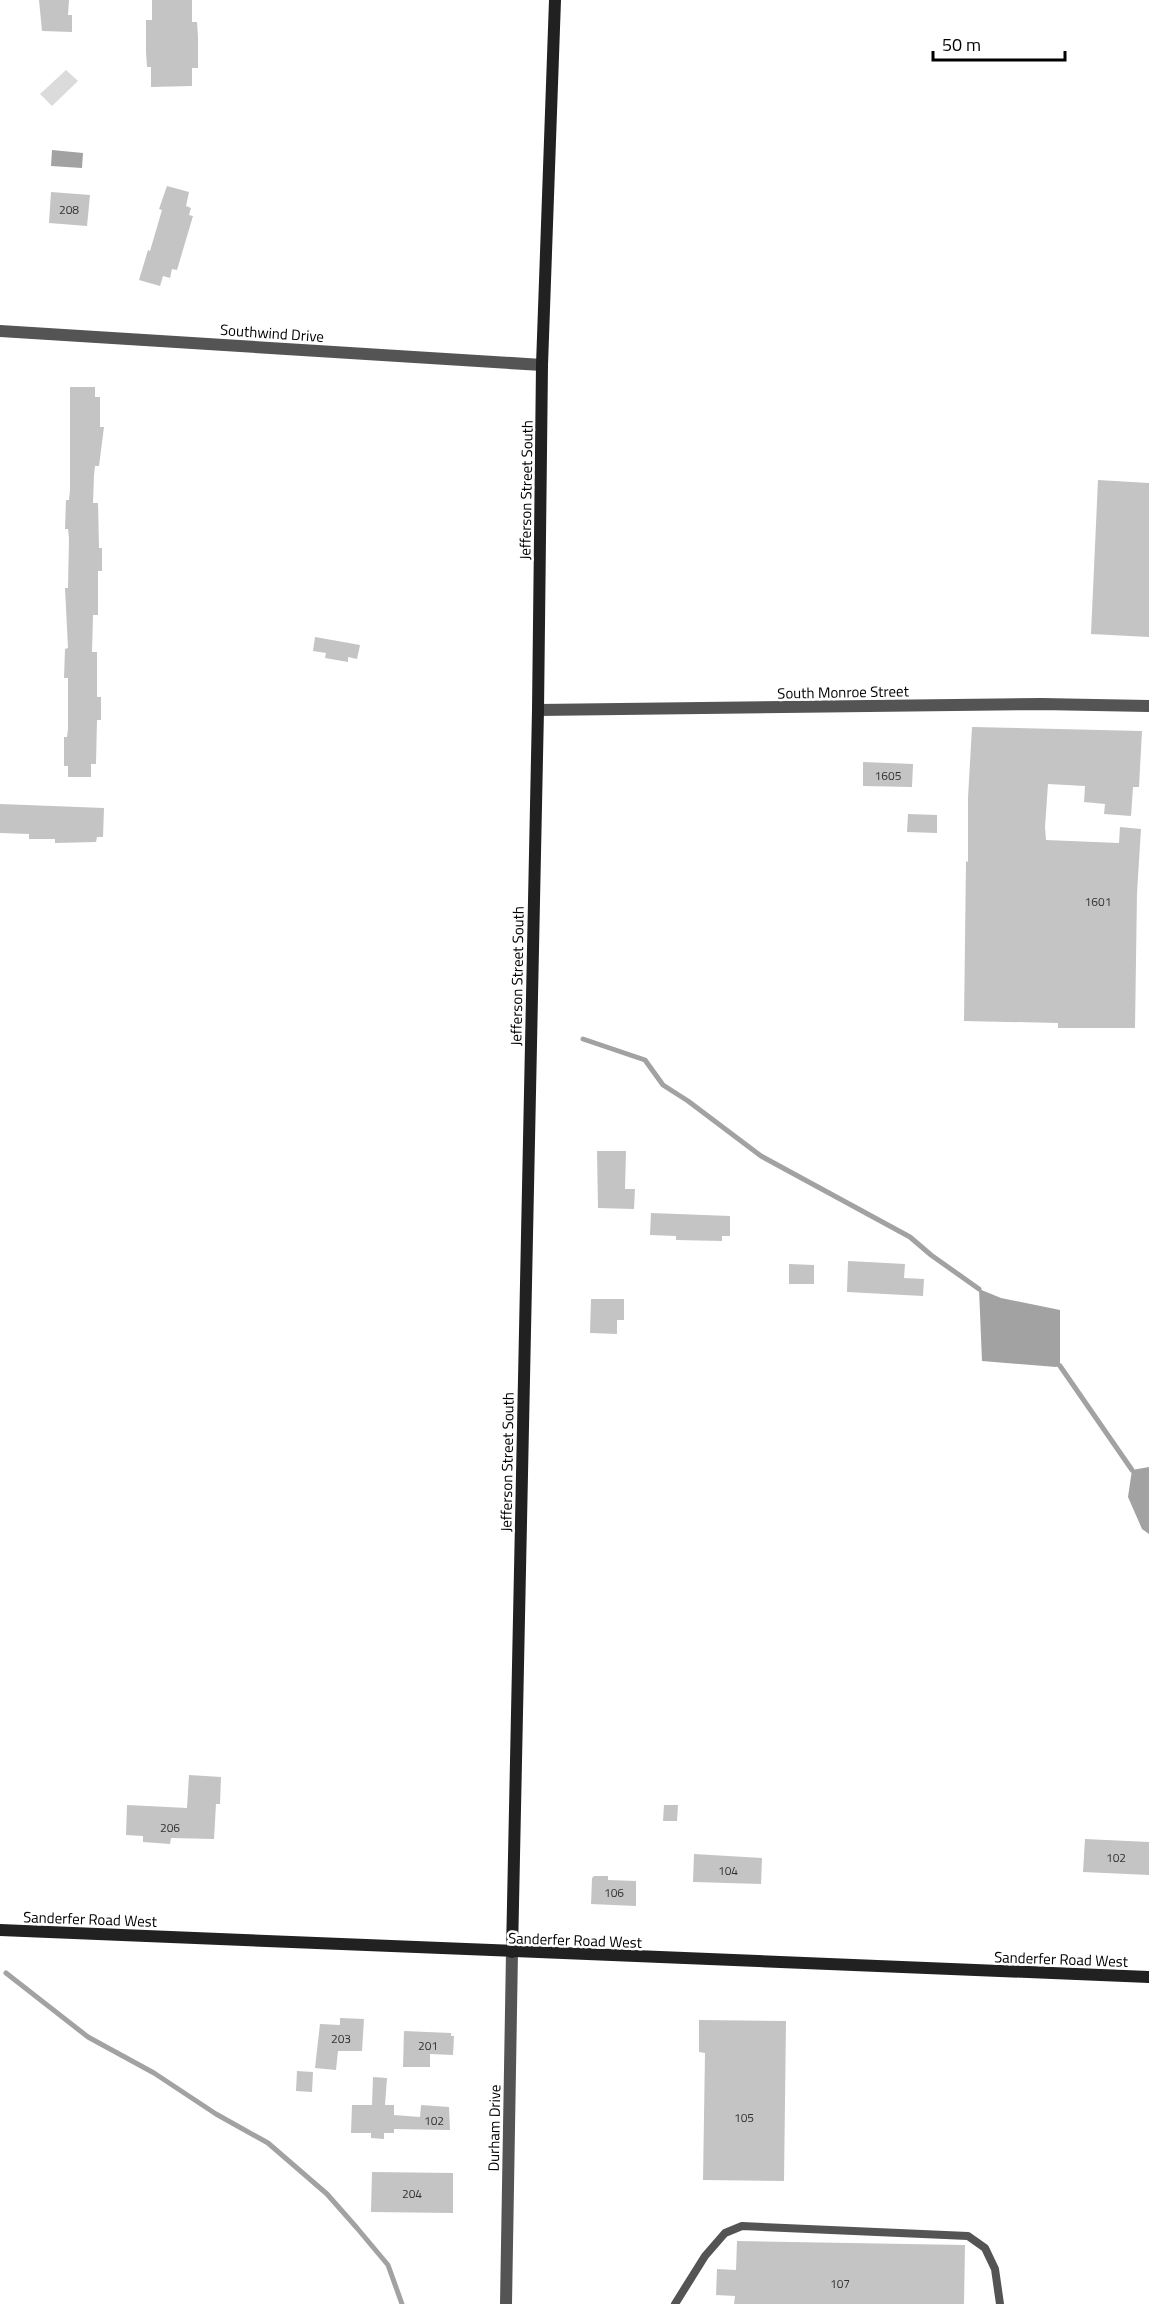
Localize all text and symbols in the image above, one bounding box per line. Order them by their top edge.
scale bar [933,24,1065,62]
text: 50 m [942,31,981,58]
house number: 208 [59,200,79,219]
street label: Southwind Drive [219,318,325,348]
street label: Jefferson Street South [513,420,539,560]
street label: South Monroe Street [777,679,910,705]
house number: 1605 [875,766,902,785]
house number: 1601 [1085,892,1111,911]
street label: Jefferson Street South [504,906,530,1046]
street label: Jefferson Street South [494,1392,520,1532]
house number: 206 [160,1818,180,1837]
house number: 102 [1106,1848,1126,1867]
house number: 104 [718,1861,738,1880]
house number: 106 [604,1883,624,1902]
street label: Sanderfer Road West [23,1905,158,1933]
street label: Sanderfer Road West [508,1926,643,1954]
street label: Sanderfer Road West [994,1945,1129,1973]
house number: 203 [331,2029,351,2048]
house number: 201 [418,2036,438,2055]
street label: Durham Drive [482,2084,506,2172]
house number: 105 [734,2108,754,2127]
house number: 102 [424,2111,444,2130]
house number: 204 [402,2184,422,2203]
house number: 107 [830,2274,850,2293]

